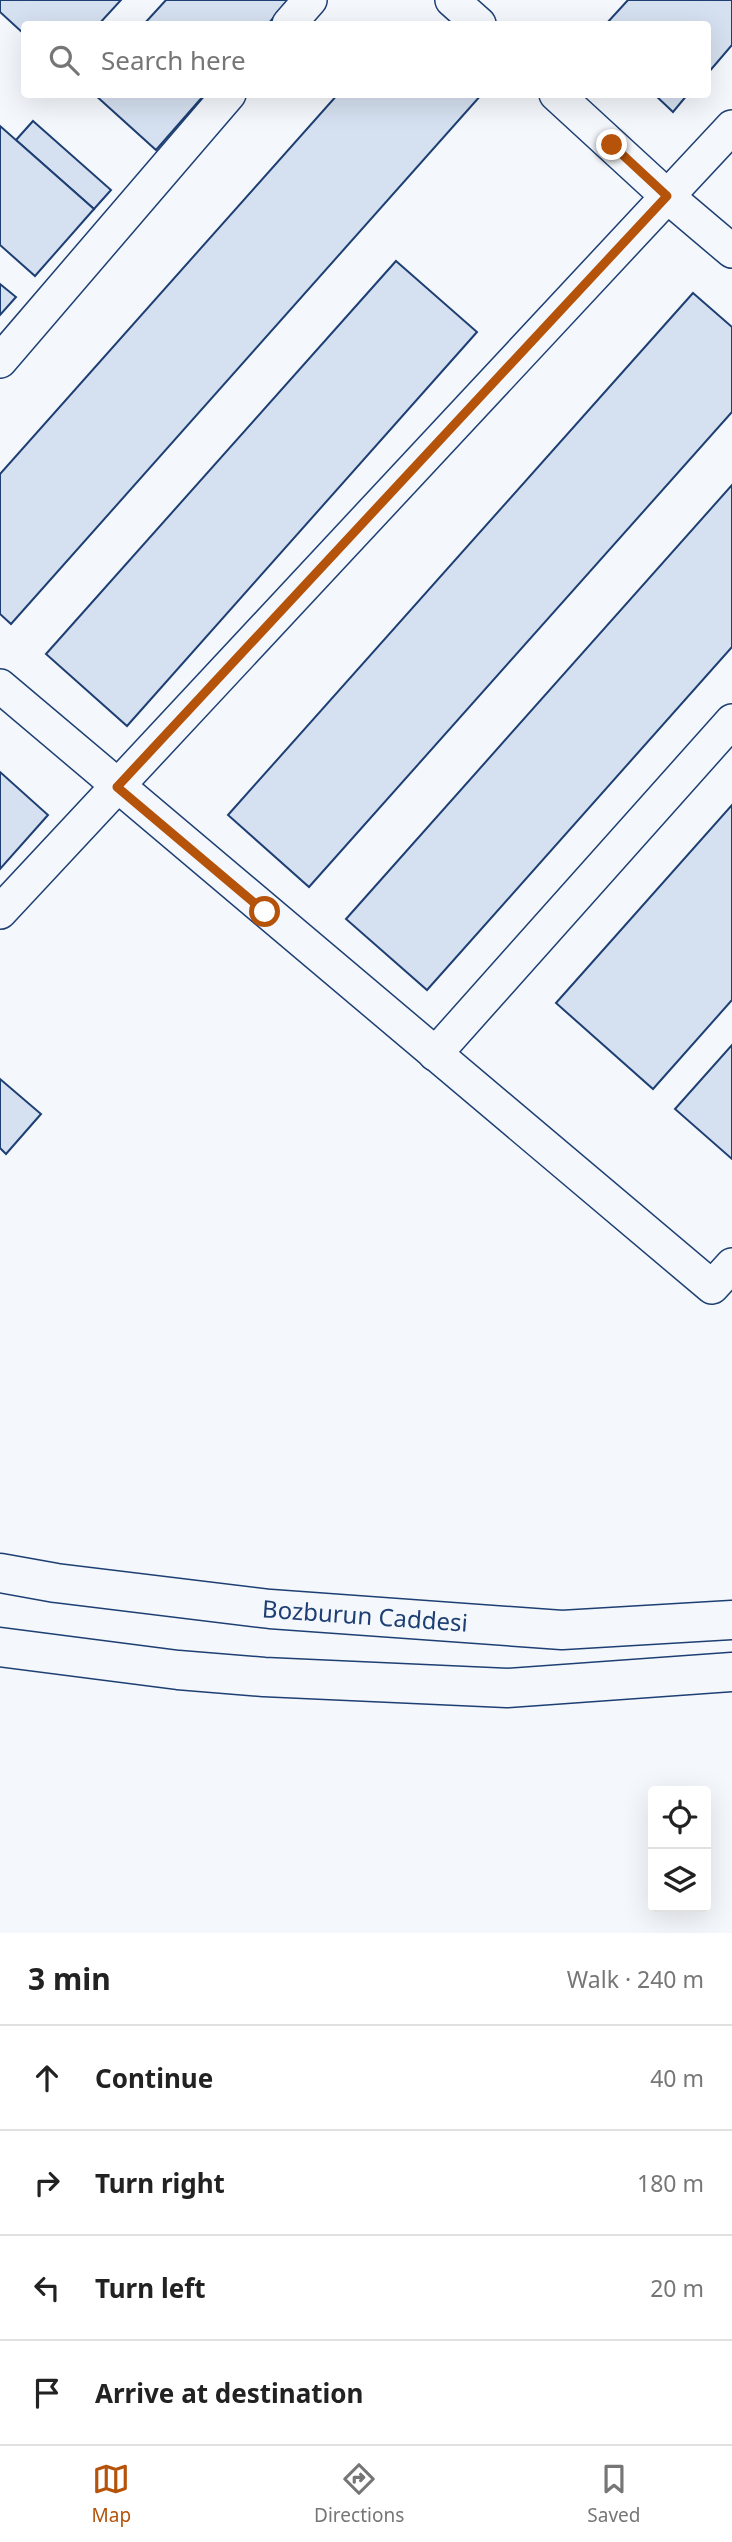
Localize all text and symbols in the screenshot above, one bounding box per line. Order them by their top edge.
search box [21,21,711,98]
icon: search [45,41,83,79]
text: Search here [101,42,246,78]
route end [596,129,627,160]
route start [249,896,280,927]
street label: Bozburun Caddesi [261,1591,469,1639]
map controls [648,1786,711,1912]
button: locate [648,1786,711,1849]
button: layers [648,1849,711,1912]
text: 3 min [28,1958,111,1999]
text: Walk · 240 m [567,1963,704,1995]
icon: ahead [28,2059,66,2097]
text: Continue [95,2060,213,2096]
text: 40 m [650,2062,704,2094]
icon: right [28,2164,66,2202]
text: Turn right [95,2165,225,2201]
text: 180 m [637,2167,704,2199]
icon: left [28,2269,66,2307]
text: Turn left [95,2270,206,2306]
text: 20 m [650,2272,704,2304]
icon: arrive [28,2374,66,2412]
text: Arrive at destination [95,2375,364,2411]
tab: Map [92,2460,131,2528]
tab: Directions [314,2460,404,2528]
tab: Saved [587,2460,640,2528]

